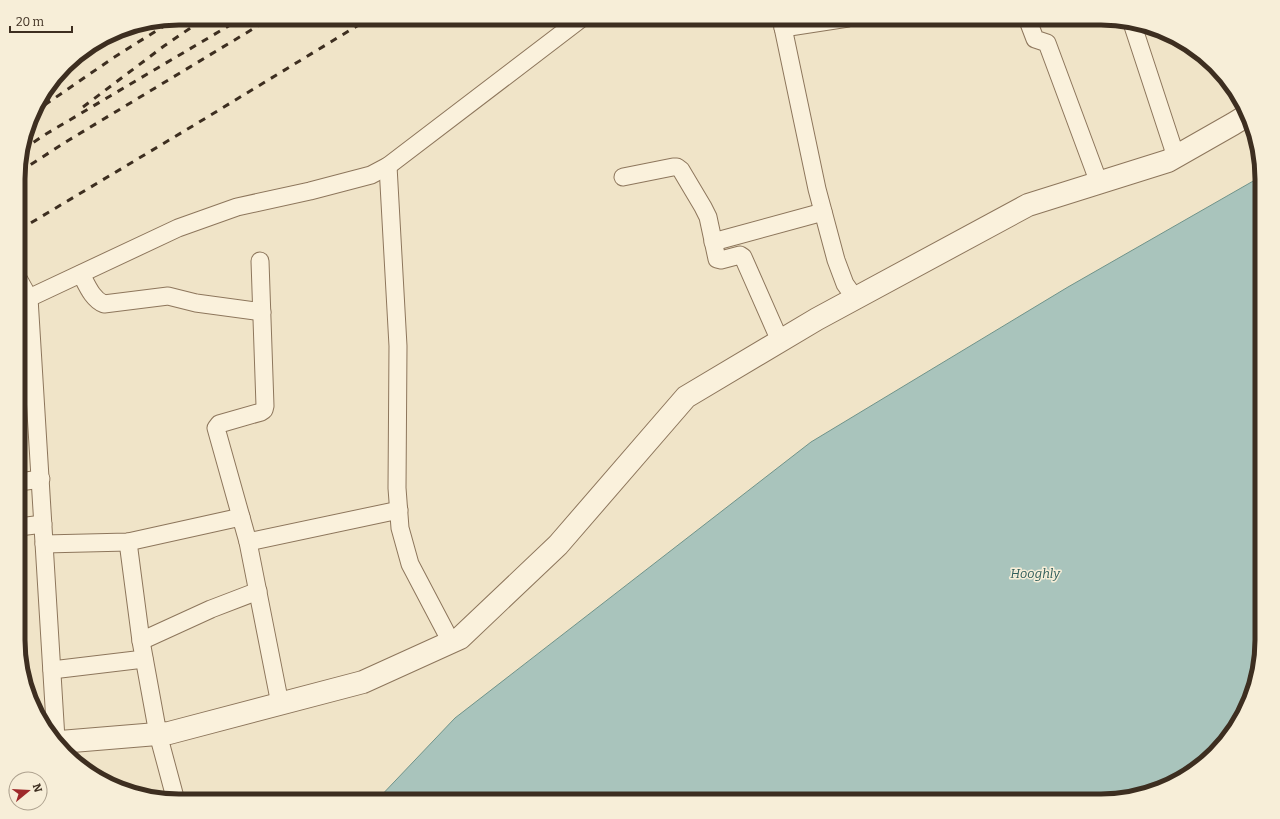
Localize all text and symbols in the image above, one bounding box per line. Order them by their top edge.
scale bar [10,8,72,34]
text: 20 m [16,15,45,29]
water label: Hooghly [1010,566,1061,581]
north arrow [8,771,48,811]
text: N [30,782,45,795]

